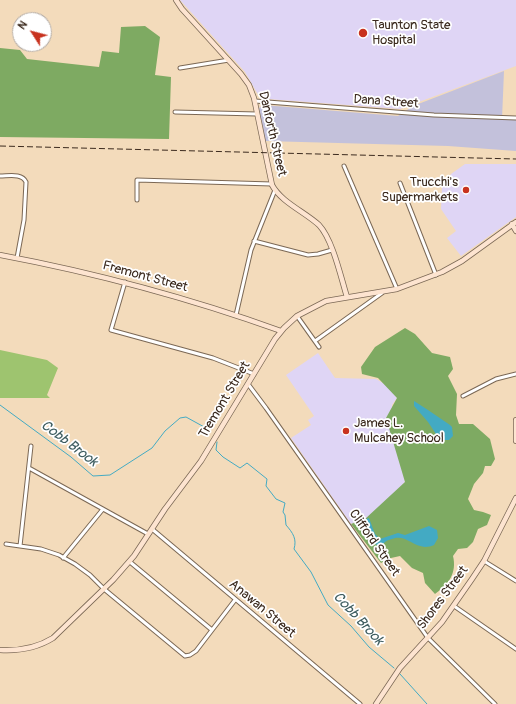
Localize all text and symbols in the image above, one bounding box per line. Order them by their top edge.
north arrow [12,12,52,52]
text: N [15,18,30,32]
place label: Taunton State Hospital [372,18,450,49]
marker: Taunton State Hospital [357,27,369,39]
street label: Danforth Street [255,90,289,178]
street label: Dana Street [353,92,419,112]
place label: Trucchi's Supermarkets [382,175,458,206]
marker: Trucchi's Supermarkets [461,185,471,195]
street label: Fremont Street [101,258,189,296]
street label: Tremont Street [196,359,254,441]
place label: James L. Mulcahey School [354,416,444,447]
water label: Cobb Brook [37,417,101,471]
marker: James L. Mulcahey School [341,426,351,436]
street label: Clifford Street [345,507,403,579]
street label: Shores Street [414,563,472,633]
street label: Anawan Street [226,577,298,641]
water label: Cobb Brook [329,589,387,649]

